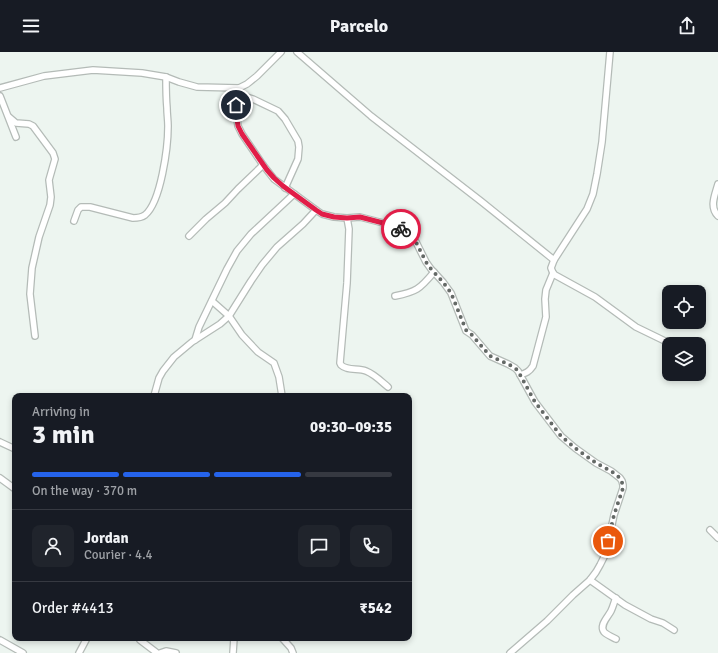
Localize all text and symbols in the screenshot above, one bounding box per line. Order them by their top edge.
icon: menu [20,15,42,37]
text: Parcelo [330,15,388,37]
icon: share [676,15,698,37]
pin [219,88,253,122]
icon: home [225,94,247,116]
courier [381,209,421,249]
icon: bike [390,218,412,240]
map controls [662,285,706,381]
button: locate [662,285,706,329]
button: layers [662,337,706,381]
text: Arriving in [32,404,90,420]
text: 09:30–09:35 [310,418,392,436]
text: 3 min [32,419,95,451]
text: On the way · 370 m [32,483,137,499]
pin [591,524,625,558]
button: person [32,525,74,567]
button: chat [298,525,340,567]
button: phone [350,525,392,567]
text: Jordan [84,529,129,547]
icon: bag [597,530,619,552]
text: Courier · 4.4 [84,547,153,563]
text: Order #4413 [32,599,114,617]
text: ₹542 [360,599,392,617]

